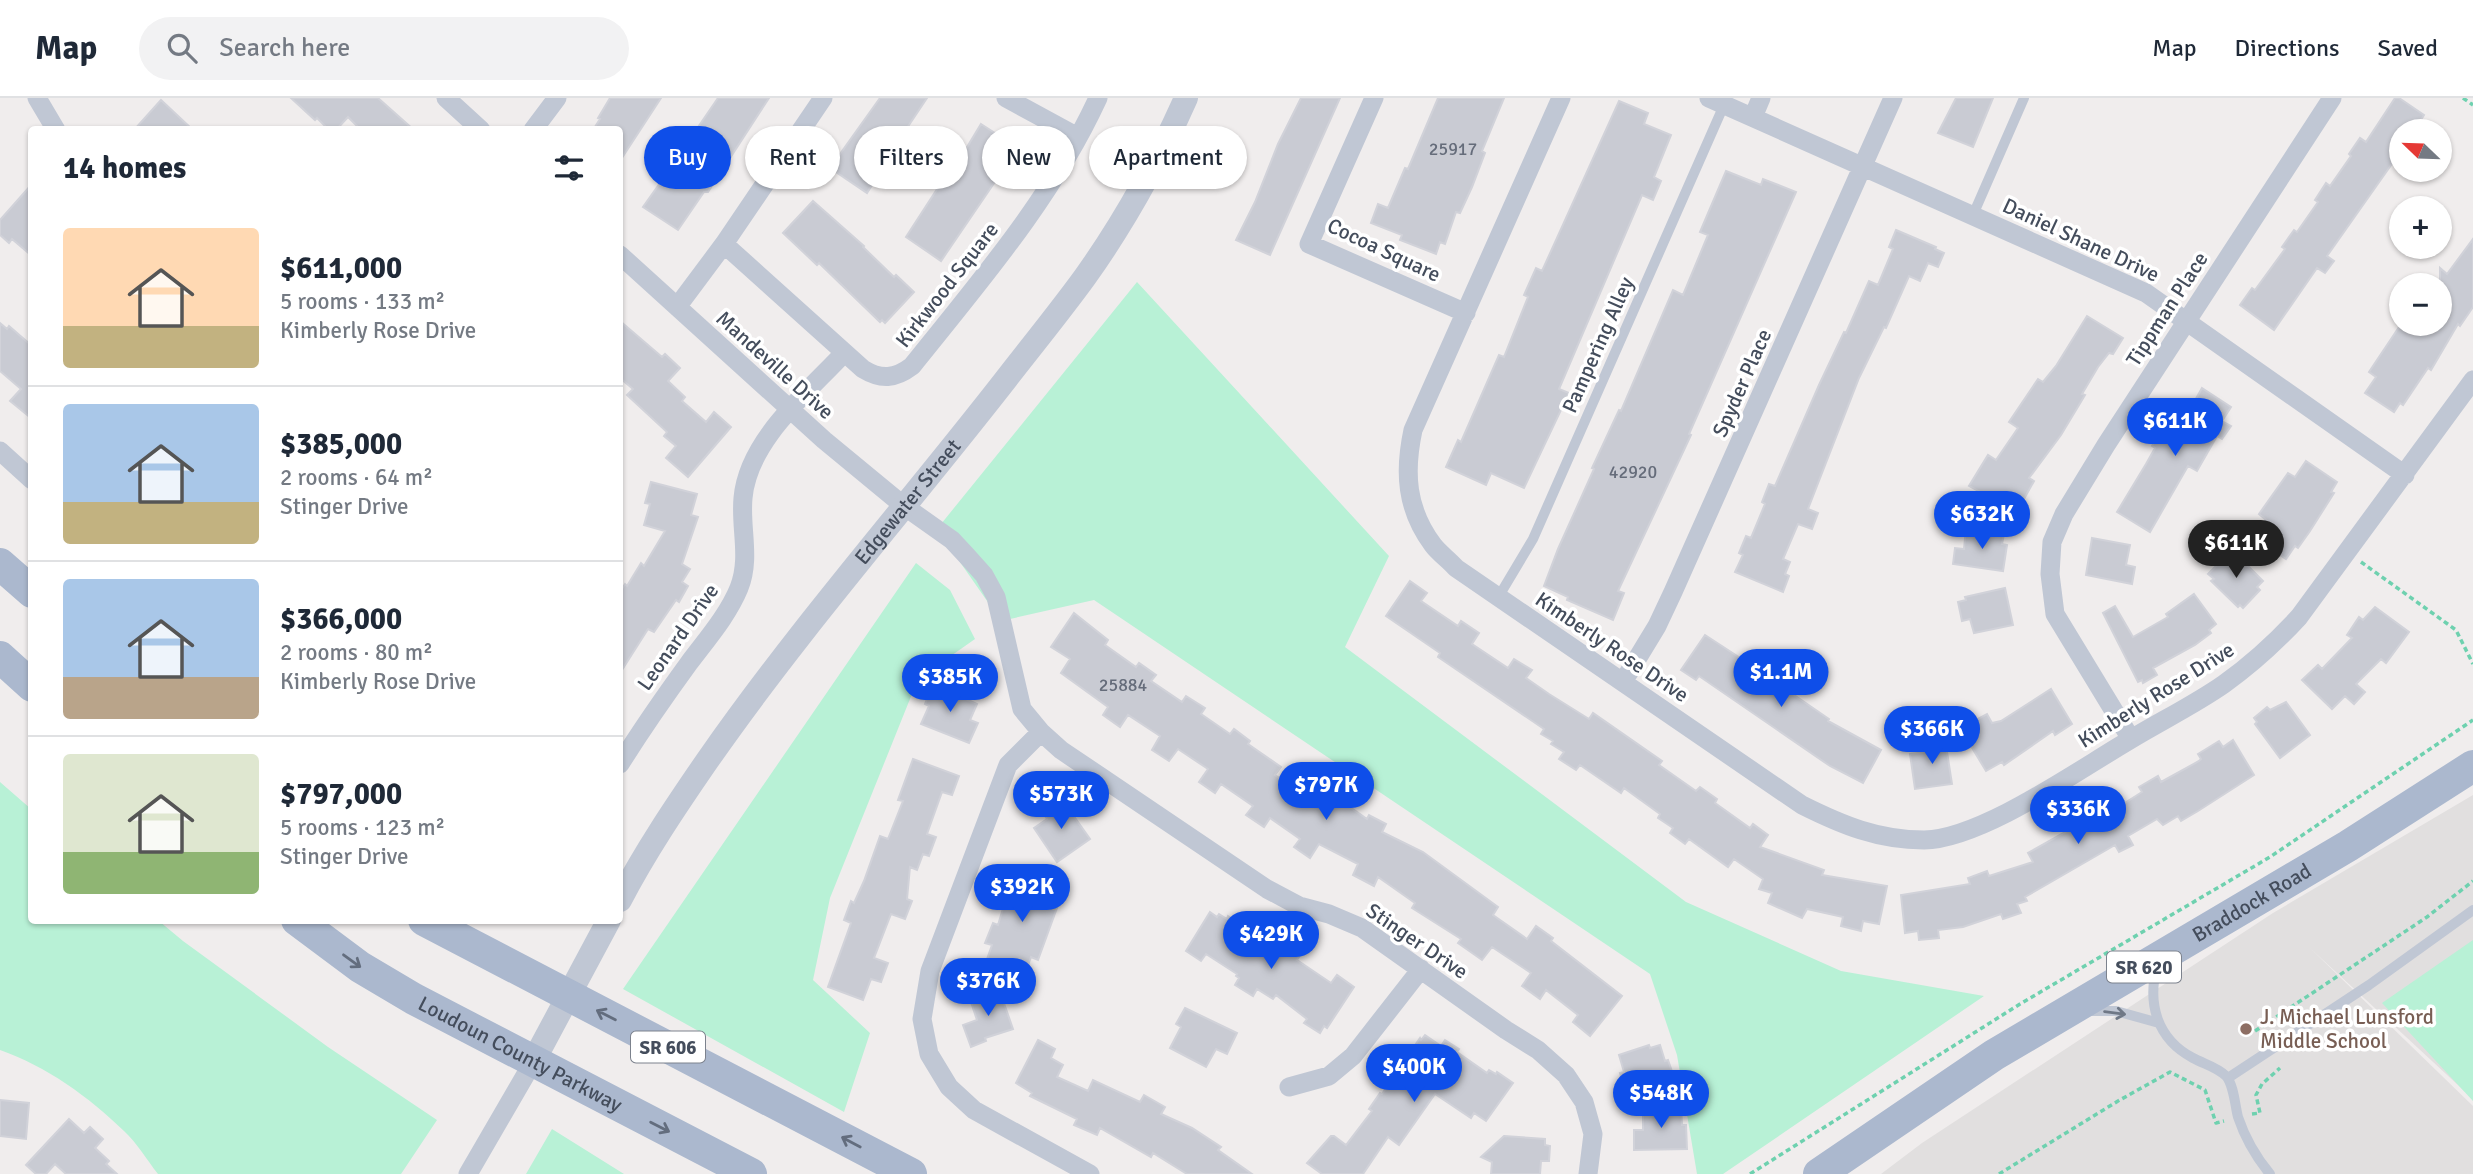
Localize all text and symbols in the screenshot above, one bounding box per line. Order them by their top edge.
search box [139,17,629,80]
text: Map [35,28,97,69]
icon: search [163,29,201,67]
text: Search here [219,32,350,64]
text: Map [2152,33,2197,63]
text: Directions [2235,33,2340,63]
text: Saved [2378,33,2438,63]
north arrow [2389,119,2452,182]
map controls [2389,119,2452,336]
chip: Buy [644,126,731,189]
chip: Rent [745,126,840,189]
chip: Filters [854,126,968,189]
chip: New [982,126,1075,189]
chip: Apartment [1089,126,1247,189]
house number: 25917 [1429,138,1477,160]
icon: filters [550,149,588,187]
text: 14 homes [63,150,186,187]
street label: Daniel Shane Drive [1999,192,2163,288]
button: + [2389,196,2452,259]
street label: Cocoa Square [1323,212,1445,288]
street label: Kirkwood Square [890,217,1004,353]
street label: Tippman Place [2121,247,2213,371]
text: $611,000 [280,250,402,287]
icon: home [119,256,203,340]
street label: Pampering Alley [1556,273,1640,417]
button: − [2389,273,2452,336]
text: 5 rooms · 133 m² [280,287,445,316]
street label: Mandeville Drive [711,305,839,425]
text: Kimberly Rose Drive [280,316,476,345]
street label: Spyder Place [1707,325,1777,441]
pin: $611K [2126,398,2224,458]
text: $611K [2143,406,2207,435]
text: $385,000 [280,426,402,463]
icon: home [119,432,203,516]
street label: Edgewater Street [849,434,966,570]
house number: 42920 [1609,461,1657,483]
text: 2 rooms · 64 m² [280,463,433,492]
pin: $632K [1933,491,2031,551]
text: Stinger Drive [280,492,408,521]
text: $632K [1950,499,2014,528]
pin: $611K [2187,520,2285,580]
text: $611K [2204,528,2268,557]
street label: Leonard Drive [632,579,724,695]
street label: Kimberly Rose Drive [1530,586,1694,708]
text: $366,000 [280,601,402,638]
icon: home [119,607,203,691]
street label: Kimberly Rose Drive [2073,637,2239,753]
text: 2 rooms · 80 m² [280,638,433,667]
pin: $1.1M [1732,650,1830,709]
pin: $385K [901,654,999,714]
text: $1.1M [1749,657,1813,686]
text: $385K [918,662,982,691]
text: Kimberly Rose Drive [280,667,476,696]
house number: 25884 [1099,674,1148,696]
pin: $366K [1883,706,1981,766]
text: $366K [1900,714,1964,743]
pin: $797K [1277,762,1375,822]
text: $797K [1294,770,1358,799]
pin: $573K [1012,772,1110,831]
text: $797,000 [280,776,402,813]
text: $573K [1029,779,1093,808]
icon: home [119,782,203,866]
pin: $336K [2029,786,2127,846]
text: $336K [2046,794,2110,823]
text: 5 rooms · 123 m² [280,813,445,842]
text: Stinger Drive [280,842,408,871]
street label: Braddock Road [2188,858,2316,948]
pin: $392K [973,864,1071,924]
text: $392K [990,872,1054,901]
street label: Stinger Drive [1361,897,1473,985]
pin: $429K [1222,912,1320,971]
text: $429K [1239,919,1303,948]
road number: SR 620 [2107,952,2181,982]
one-way arrow [342,954,361,968]
pin: $376K [939,958,1037,1018]
text: $376K [956,966,1020,995]
street label: Loudoun County Parkway [414,990,627,1118]
place label: J. Michael Lunsford Middle School [2260,1004,2434,1054]
one-way arrow [2103,1006,2126,1019]
one-way arrow [596,1007,617,1021]
marker: J. Michael Lunsford Middle School [2238,1021,2254,1037]
road number: SR 606 [631,1032,705,1063]
pin: $400K [1365,1044,1463,1104]
text: $400K [1382,1052,1446,1081]
pin: $548K [1612,1070,1710,1130]
text: $548K [1629,1078,1693,1107]
one-way arrow [649,1120,670,1134]
one-way arrow [841,1135,862,1149]

